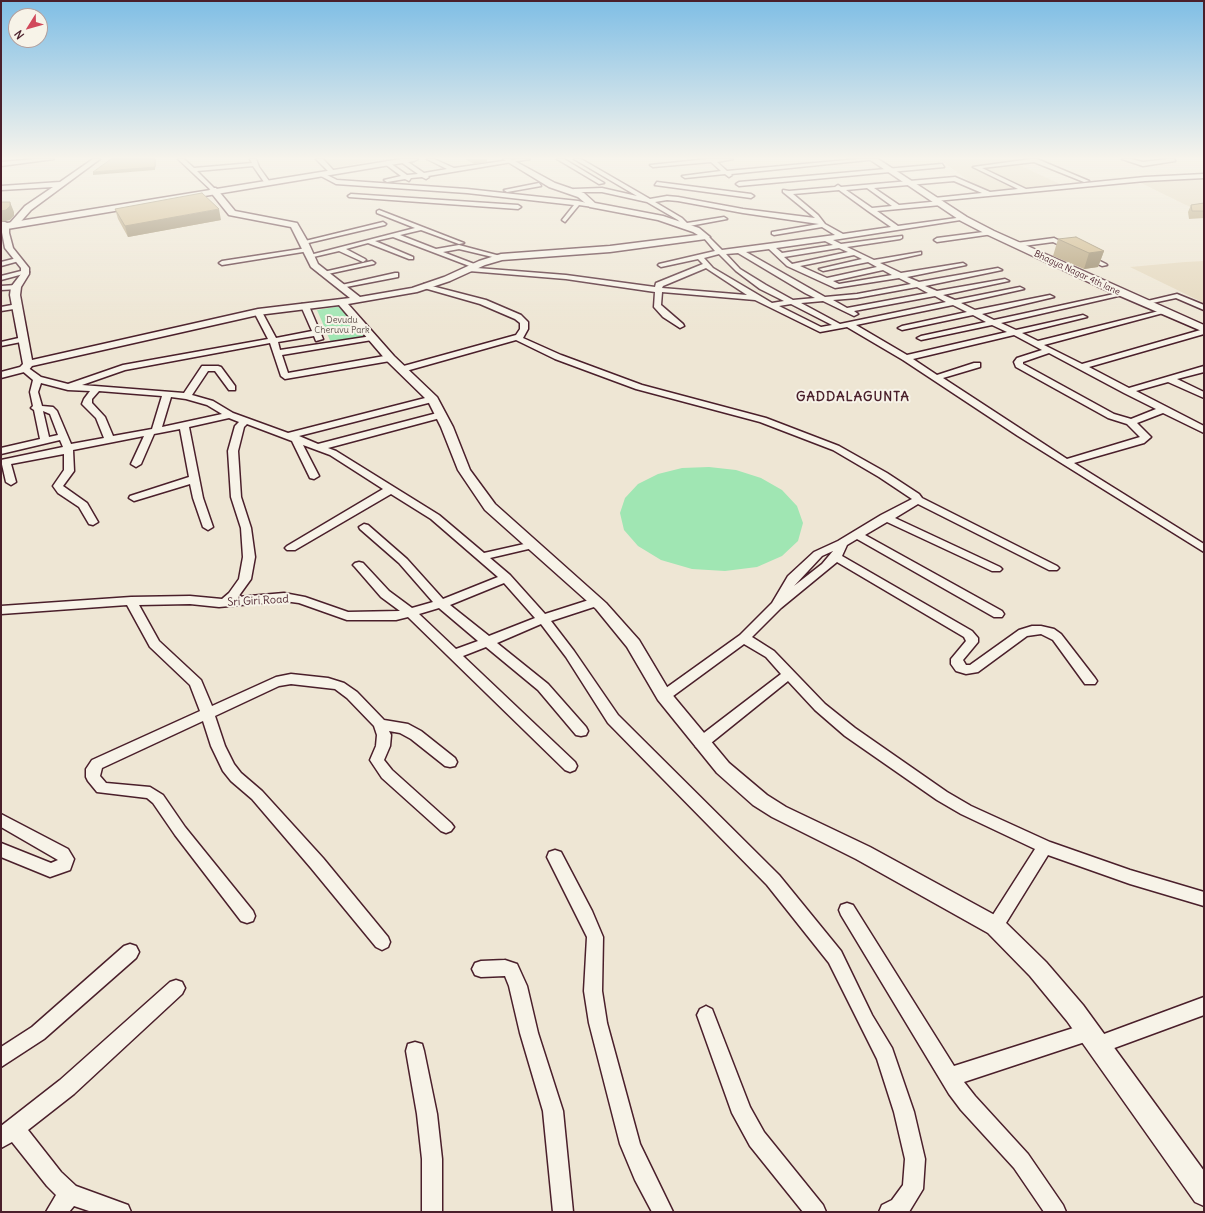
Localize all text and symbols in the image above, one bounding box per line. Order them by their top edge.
north arrow [8,8,48,48]
text: N [11,27,27,42]
street label: Bhagya Nagar 4th lane [1032,248,1122,298]
park label: Devudu Cheruvu Park [314,315,370,336]
district label: GADDALAGUNTA [796,389,910,405]
street label: Sri Giri Road [227,593,289,609]

